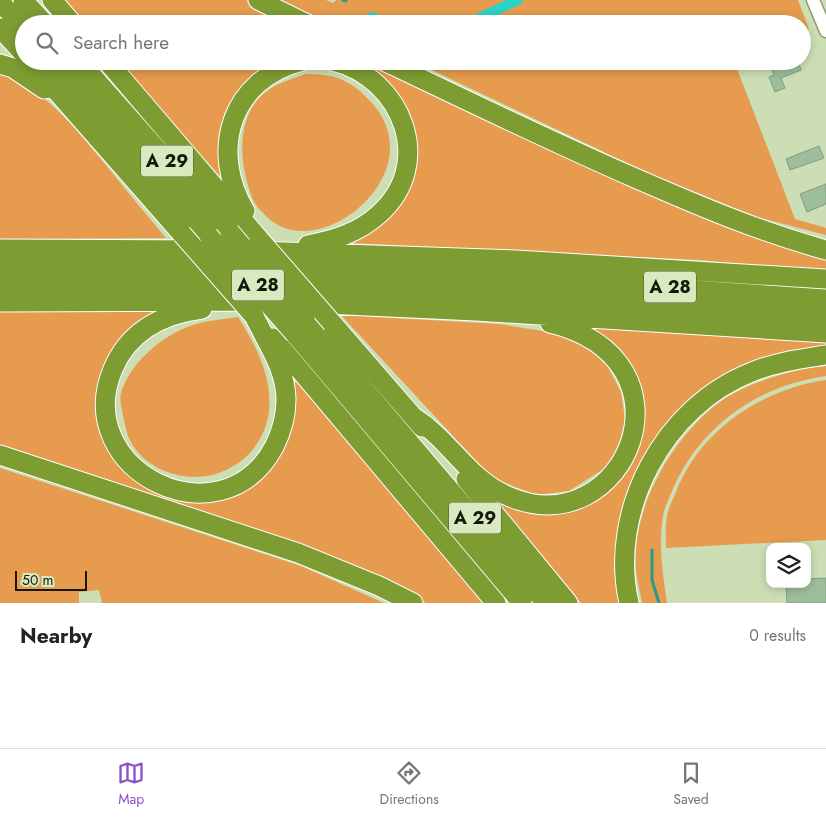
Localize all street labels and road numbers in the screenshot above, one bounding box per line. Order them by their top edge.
road number: A 29 [141,146,193,177]
road number: A 28 [232,270,284,300]
road number: A 28 [644,272,696,302]
road number: A 29 [449,502,501,534]

